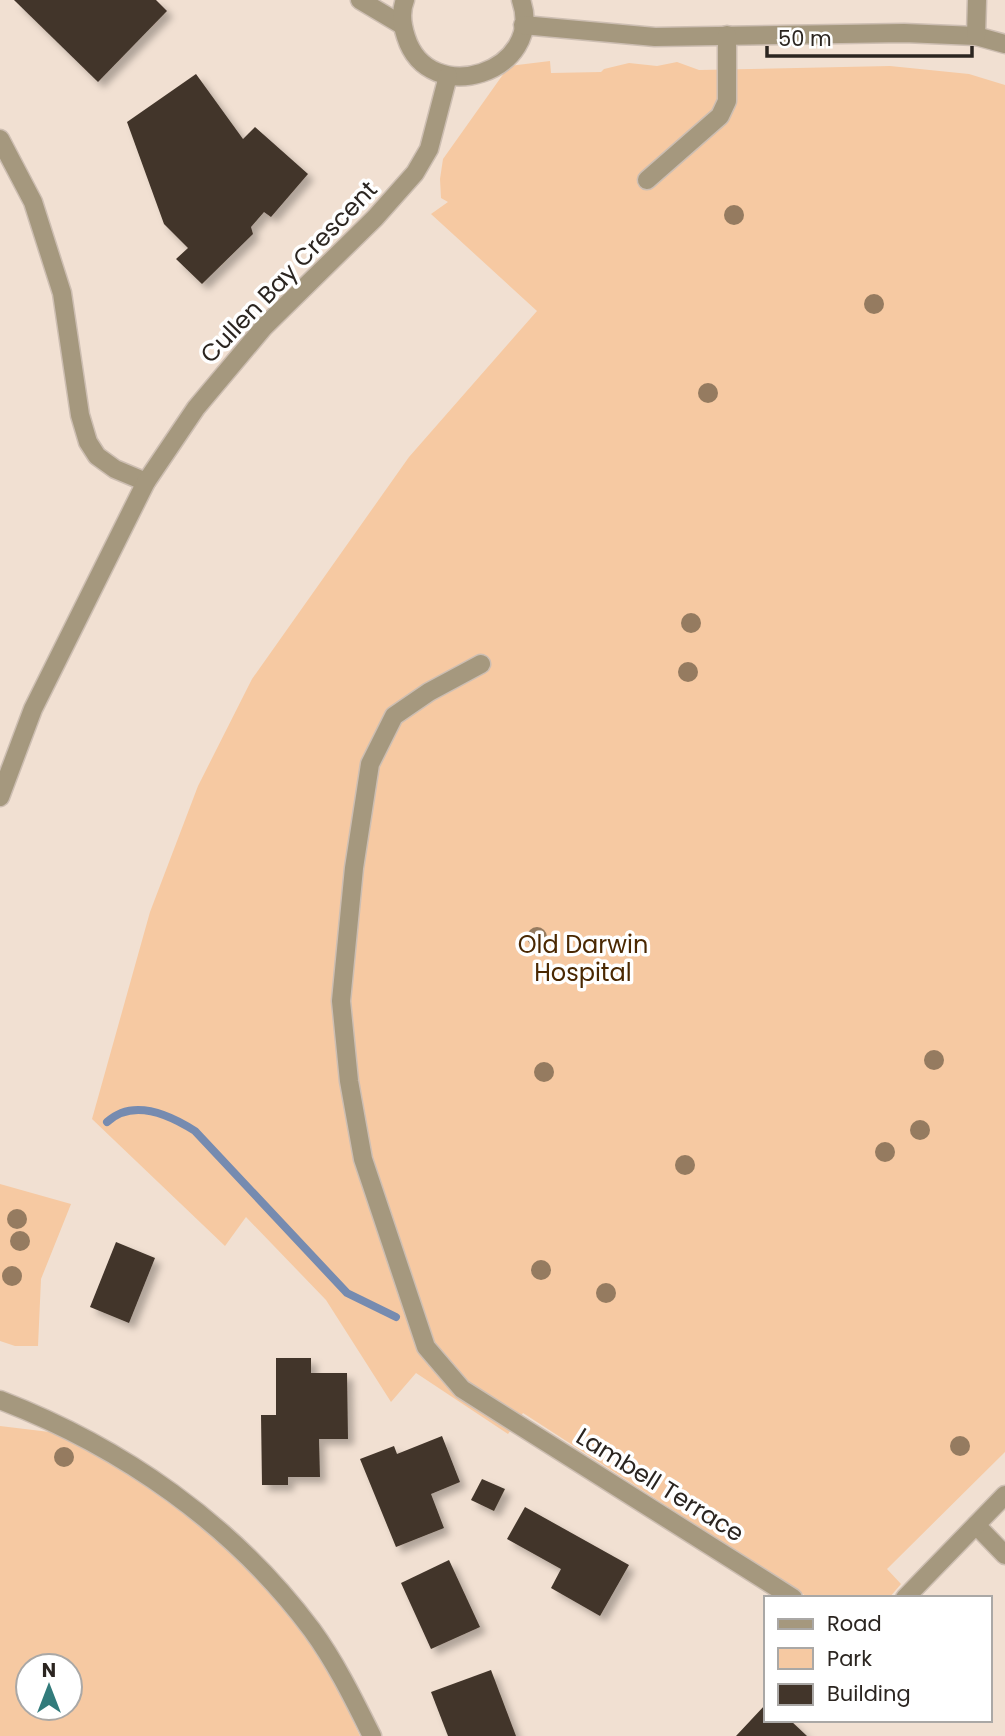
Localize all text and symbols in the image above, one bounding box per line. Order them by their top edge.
scale bar [767,14,972,58]
text: 50 m [778,24,832,53]
street label: Cullen Bay Crescent [193,173,384,370]
park label: Old Darwin Hospital [518,928,648,989]
street label: Lambell Terrace [570,1420,750,1549]
legend [764,1596,991,1722]
text: Road [827,1609,882,1638]
text: Park [827,1644,872,1673]
north arrow [14,1652,84,1722]
text: N [42,1657,56,1684]
text: Building [827,1679,911,1708]

